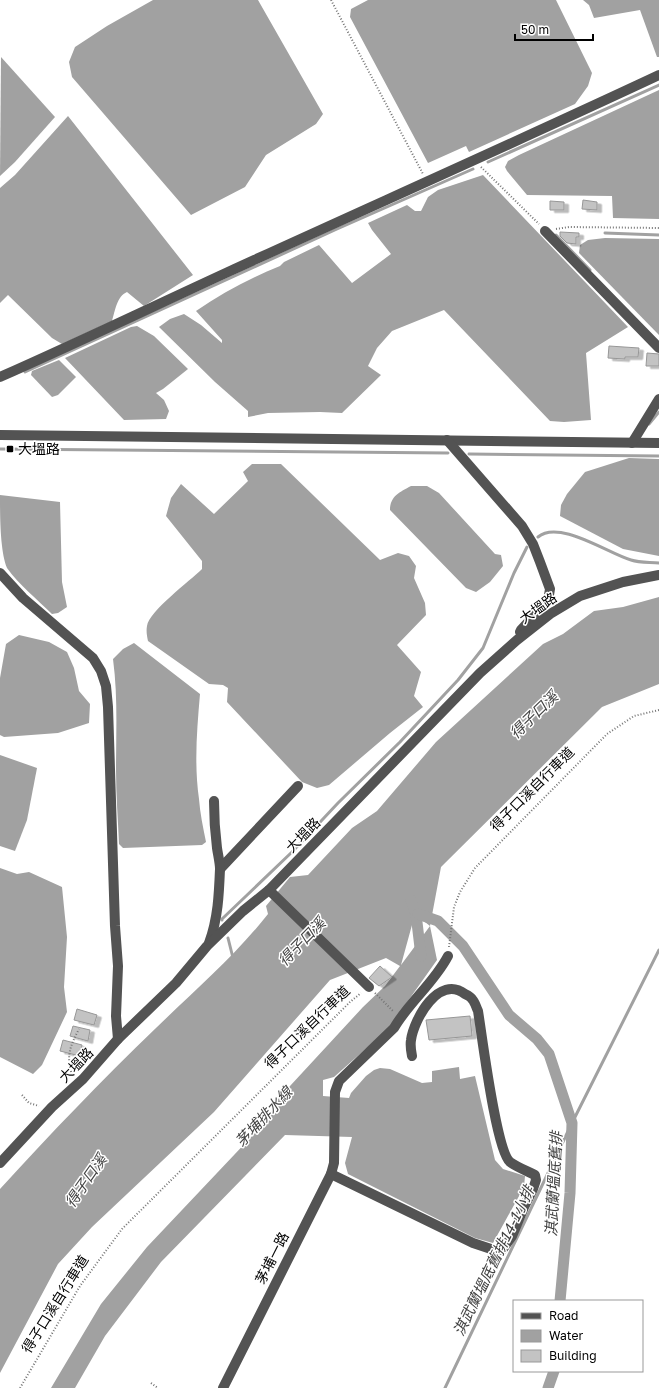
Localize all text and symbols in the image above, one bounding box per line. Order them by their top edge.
scale bar [515,16,593,42]
text: 50 m [521,22,549,37]
place label: 大塭路 [18,440,60,457]
marker: 大塭路 [5,444,15,454]
street label: 大塭路 [516,589,560,627]
water label: 得子口溪 [505,686,563,742]
street label: 得子口溪自行車道 [486,743,577,834]
street label: 大塭路 [282,814,323,856]
water label: 得子口溪 [274,912,330,969]
street label: 得子口溪自行車道 [260,982,353,1072]
street label: 大塭路 [55,1044,96,1086]
water label: 茅埔排水線 [231,1081,297,1150]
water label: 淇武蘭塭底舊排 [541,1129,565,1237]
water label: 得子口溪 [61,1149,111,1210]
water label: 淇武蘭塭底舊排14-1小排 [449,1181,538,1338]
street label: 茅埔一路 [251,1229,292,1287]
street label: 得子口溪自行車道 [18,1252,91,1356]
legend [513,1300,643,1372]
text: Road [549,1308,578,1323]
text: Water [549,1328,583,1343]
text: Building [549,1348,597,1363]

